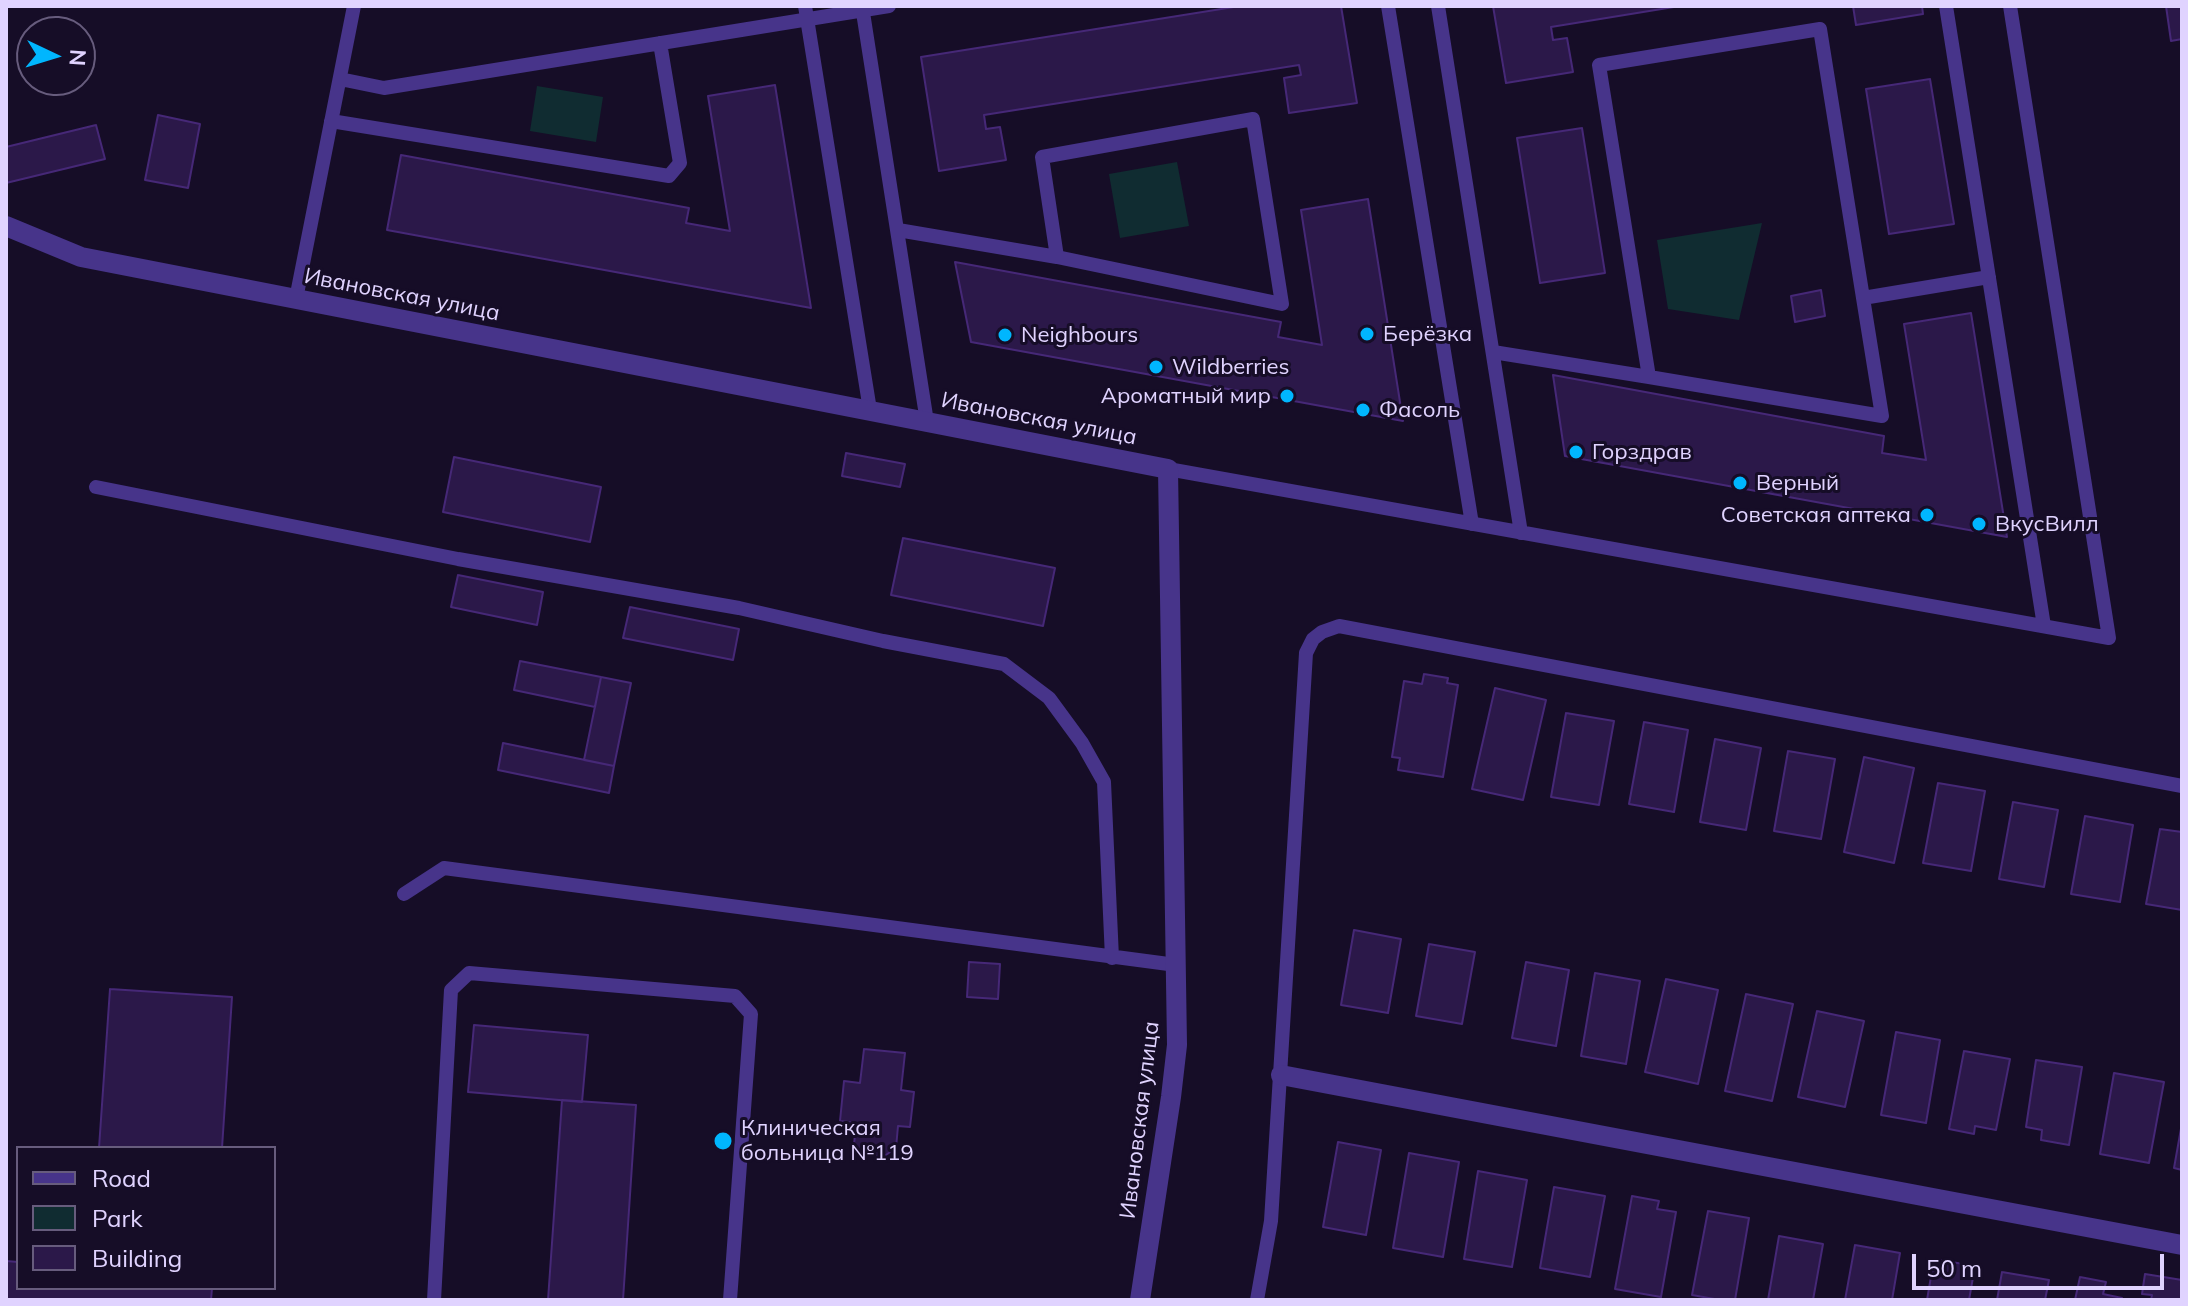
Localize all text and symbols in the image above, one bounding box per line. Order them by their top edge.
north arrow [16,16,96,96]
text: N [63,48,92,67]
street label: Ивановская улица [302,263,502,327]
place label: Берёзка [1383,321,1472,347]
place label: Neighbours [1021,322,1138,348]
marker: Берёзка [1358,325,1376,343]
marker: Neighbours [996,326,1014,344]
place label: Wildberries [1172,354,1289,380]
marker: Wildberries [1147,358,1165,376]
place label: Ароматный мир [1101,383,1271,409]
street label: Ивановская улица [939,387,1139,451]
marker: Ароматный мир [1278,387,1296,405]
place label: Фасоль [1379,397,1460,423]
marker: Фасоль [1354,401,1372,419]
place label: Горздрав [1592,439,1692,465]
marker: Горздрав [1567,443,1585,461]
place label: Верный [1756,470,1839,496]
marker: Верный [1731,474,1749,492]
place label: Советская аптека [1721,502,1911,528]
marker: Советская аптека [1918,506,1936,524]
place label: ВкусВилл [1995,511,2099,537]
marker: ВкусВилл [1970,515,1988,533]
street label: Ивановская улица [1115,1020,1165,1220]
place label: Клиническая больница №119 [741,1115,914,1166]
marker: Клиническая больница №119 [712,1130,734,1152]
legend [16,1146,276,1290]
text: Road [92,1163,151,1193]
text: Park [92,1203,143,1233]
scale bar [1916,1238,2168,1288]
text: Building [92,1243,182,1273]
text: 50 m [1926,1253,1982,1283]

